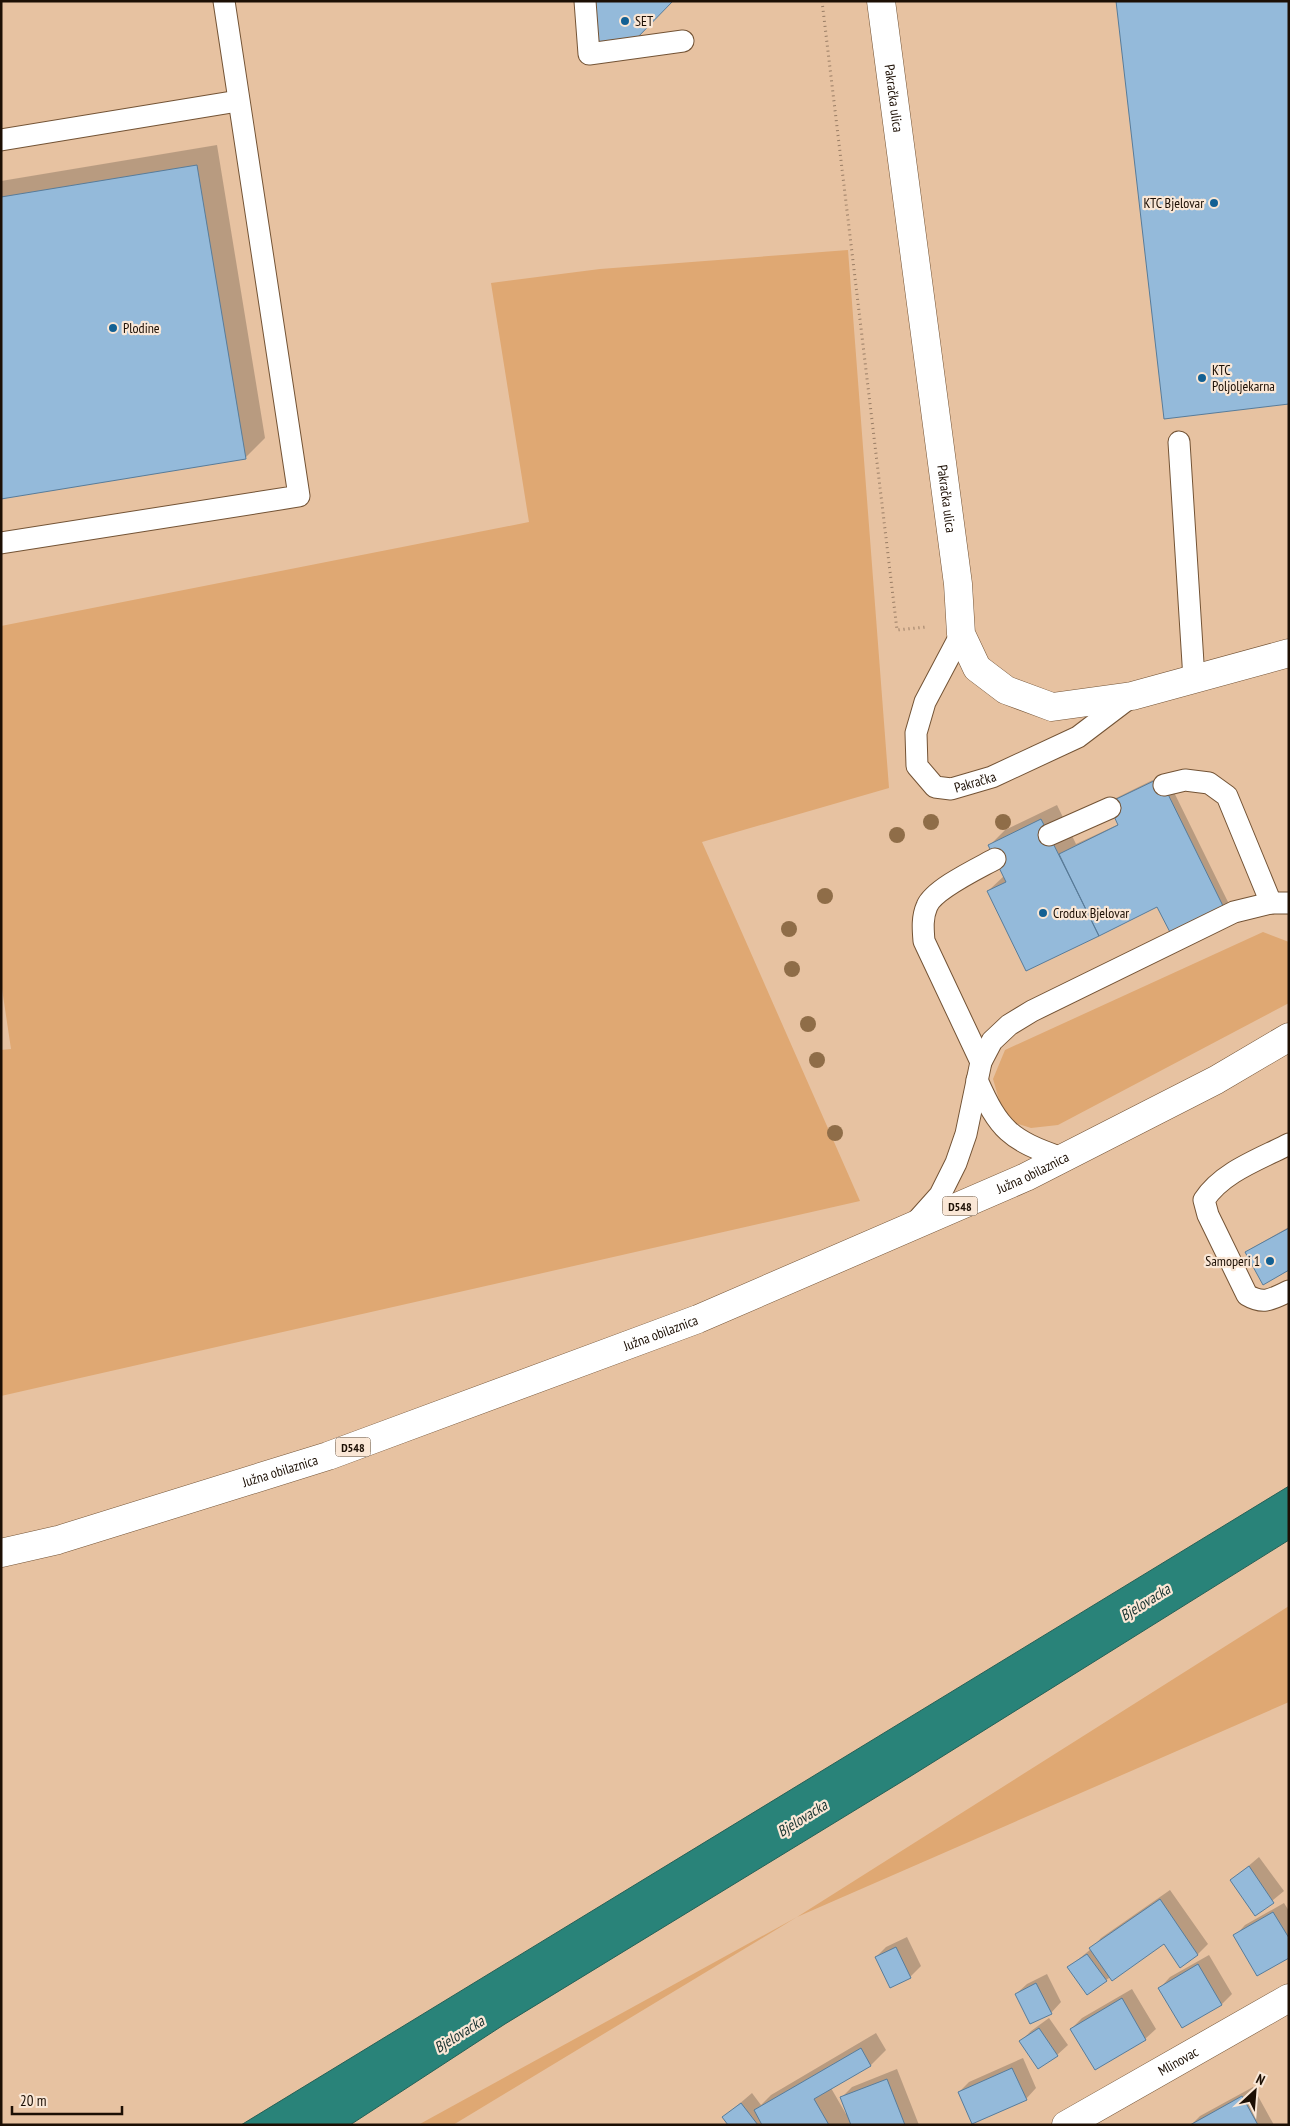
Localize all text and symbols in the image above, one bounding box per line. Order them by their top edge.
place label: SET [635,12,654,30]
marker: SET [619,15,631,27]
street label: Pakračka ulica [880,63,907,133]
place label: KTC Bjelovar [1143,194,1204,212]
marker: KTC Bjelovar [1208,197,1220,209]
place label: Plodine [123,319,160,337]
marker: Plodine [107,322,119,334]
place label: KTC Poljoljekarna [1212,361,1275,395]
marker: KTC Poljoljekarna [1196,372,1208,384]
street label: Pakračka ulica [933,464,960,534]
street label: Pakračka [952,767,999,797]
place label: Crodux Bjelovar [1053,904,1129,922]
marker: Crodux Bjelovar [1037,907,1049,919]
street label: Južna obilaznica [993,1148,1072,1198]
road number: D548 [942,1196,978,1216]
place label: Samoperi 1 [1205,1252,1260,1270]
marker: Samoperi 1 [1264,1255,1276,1267]
street label: Južna obilaznica [620,1311,700,1355]
road number: D548 [336,1438,370,1456]
street label: Južna obilaznica [239,1451,320,1491]
water label: Bjelovacka [1117,1579,1174,1625]
water label: Bjelovacka [774,1795,831,1841]
water label: Bjelovacka [431,2011,488,2057]
street label: Mlinovac [1155,2043,1201,2080]
north arrow [1230,2066,1280,2116]
text: N [1253,2070,1268,2089]
scale bar [12,2084,122,2116]
text: 20 m [20,2091,46,2110]

